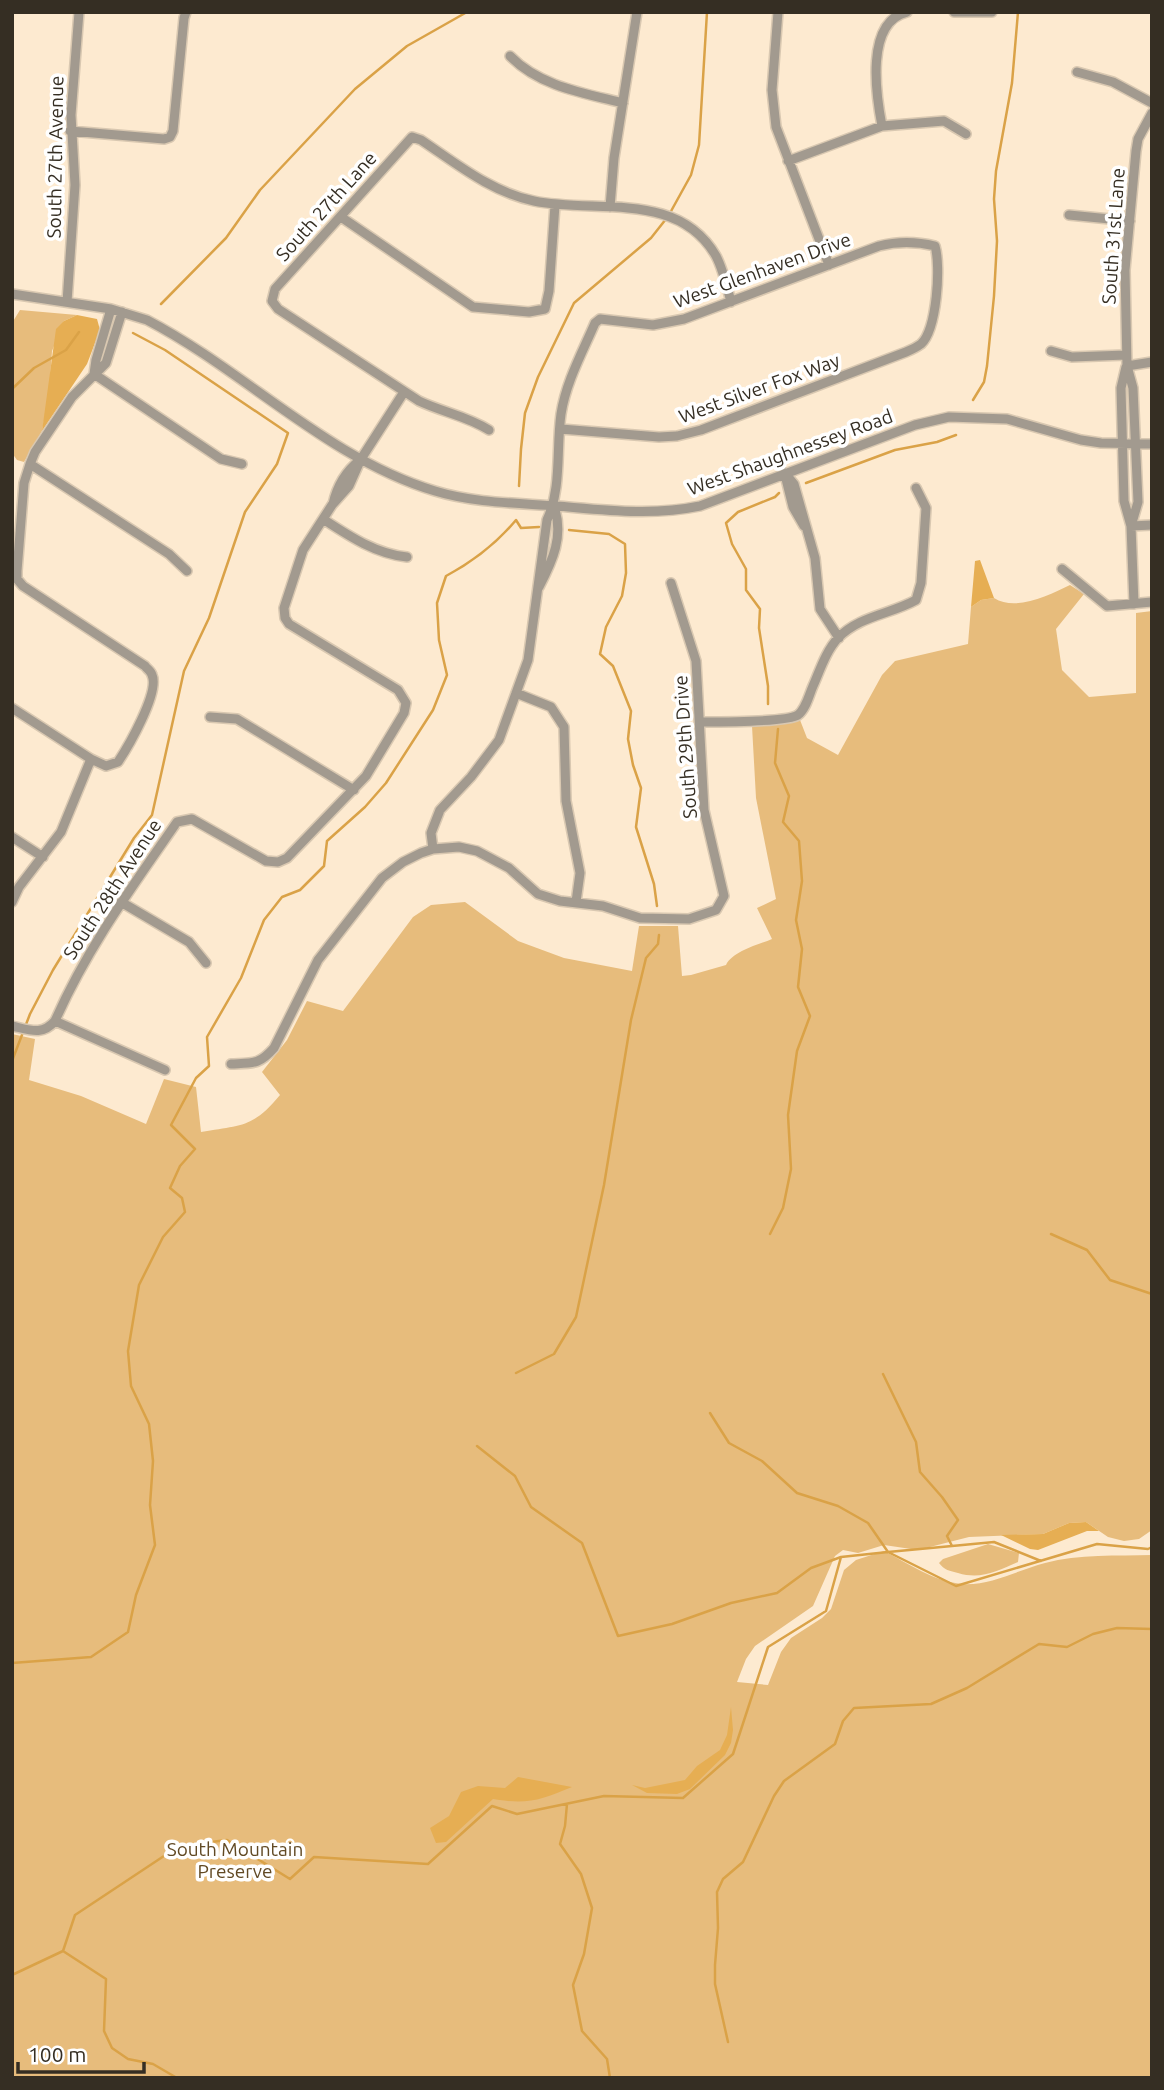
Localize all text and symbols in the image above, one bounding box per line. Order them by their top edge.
street label: South 27th Avenue [43,75,67,239]
street label: South 27th Lane [271,147,381,265]
street label: South 31st Lane [1097,167,1129,305]
street label: West Glenhaven Drive [670,228,854,312]
street label: West Silver Fox Way [676,349,842,427]
street label: West Shaughnessey Road [684,405,896,499]
street label: South 29th Drive [669,675,701,819]
street label: South 28th Avenue [58,815,166,963]
park label: South Mountain Preserve [167,1838,303,1882]
scale bar [18,2030,144,2074]
text: 100 m [28,2042,86,2066]

